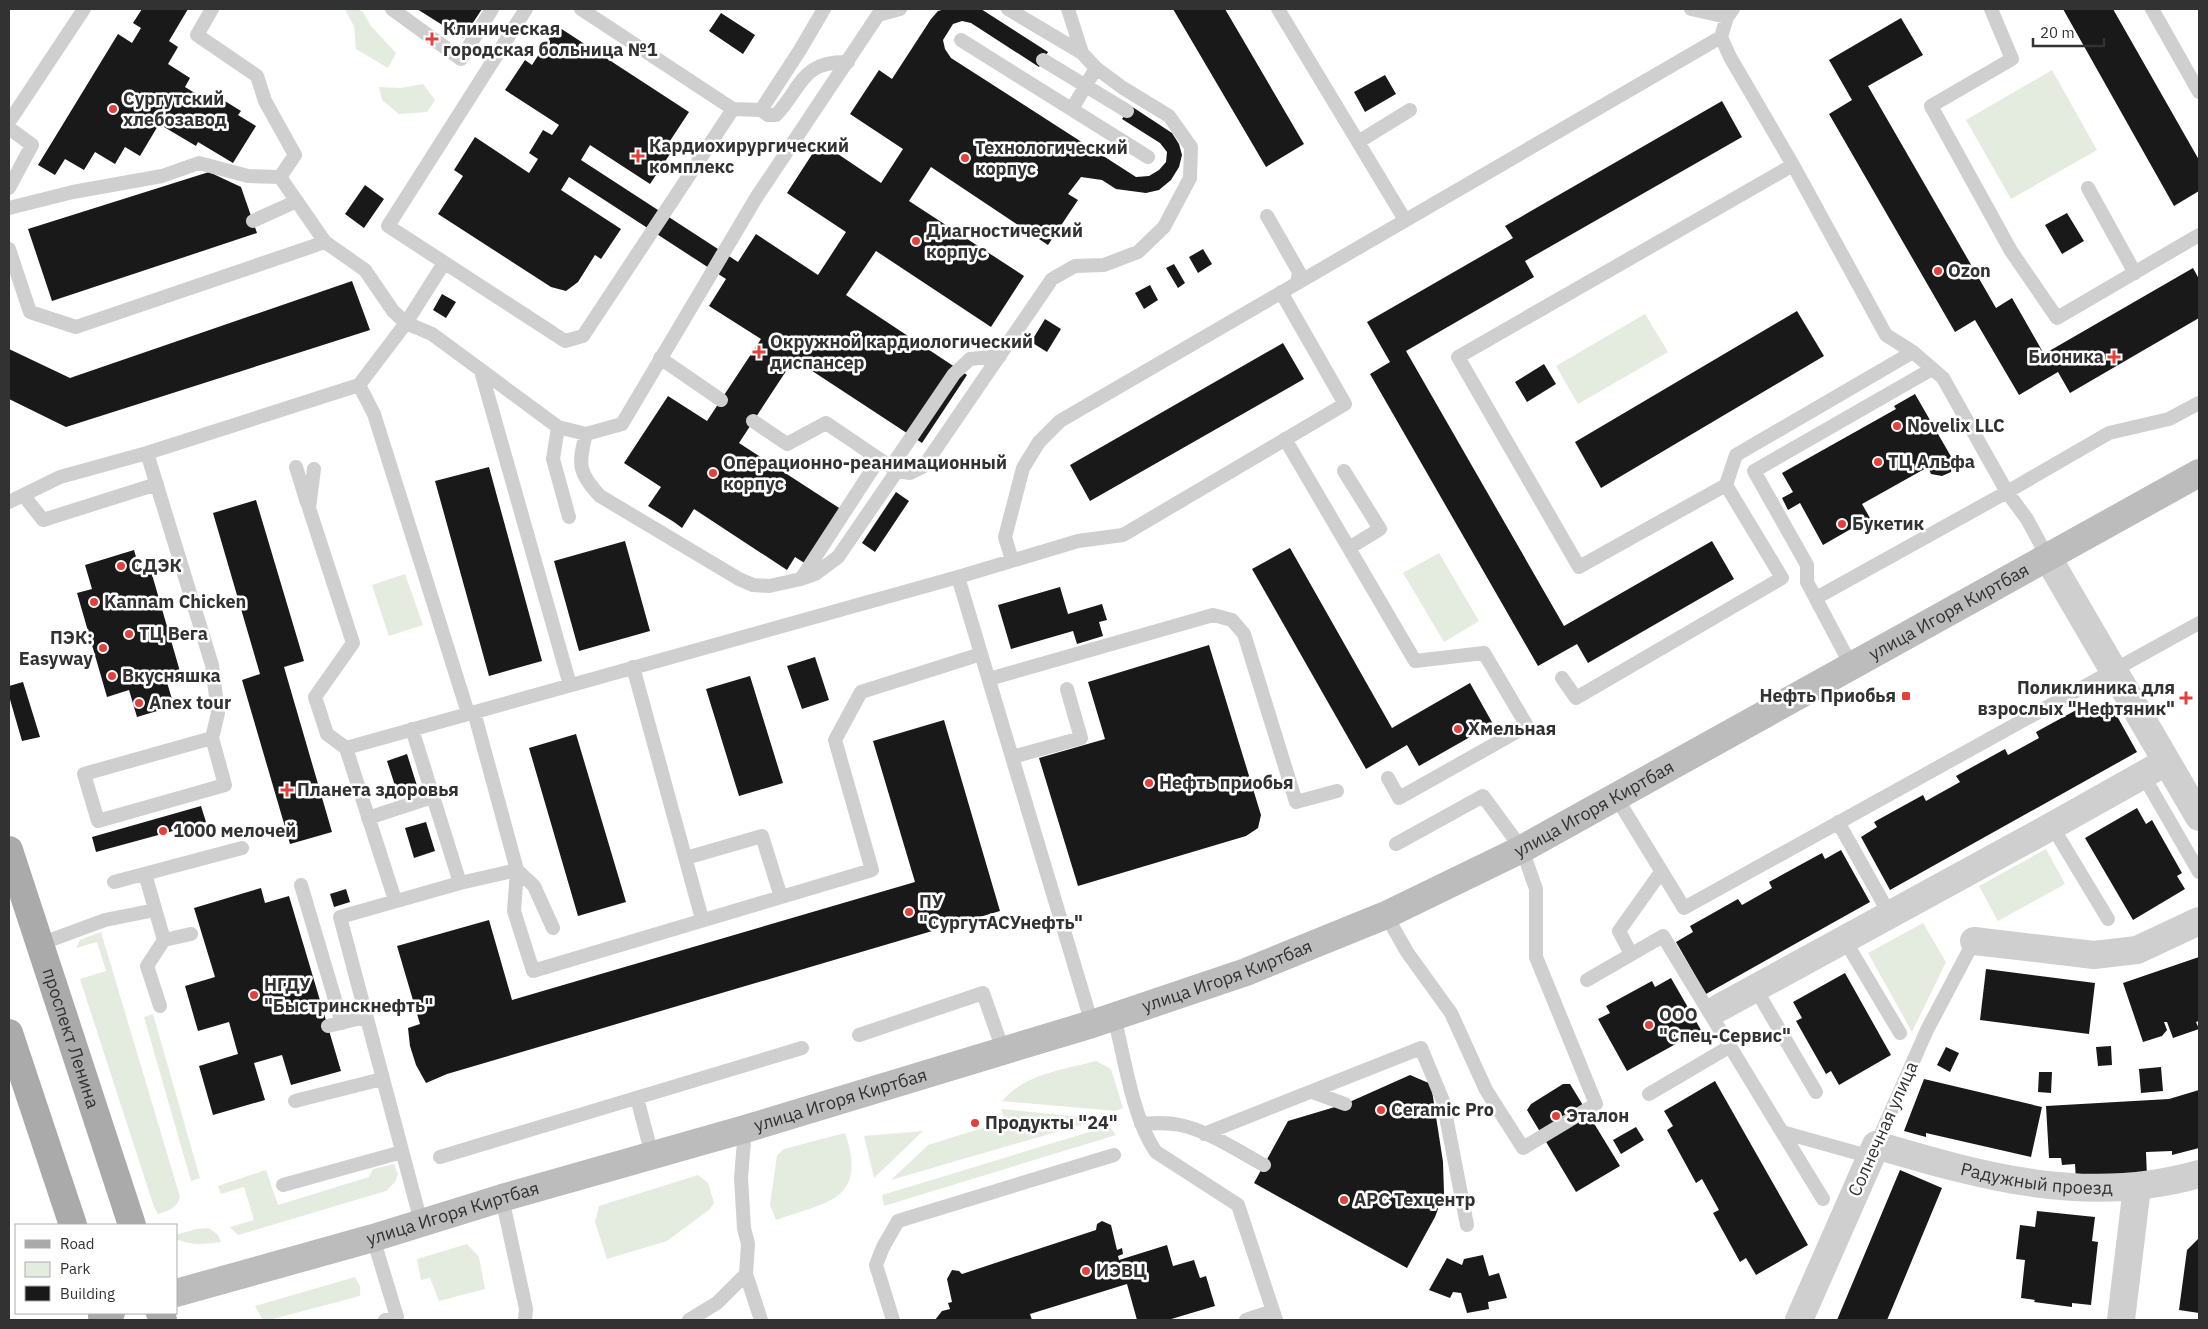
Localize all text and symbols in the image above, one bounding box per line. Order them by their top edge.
scale bar [2033,15,2104,47]
place label: Клиническая городская больница №1 [443,17,658,61]
text: 20 m [2040,23,2075,42]
marker: Клиническая городская больница №1 [425,32,439,46]
place label: Сургутский хлебозавод [123,87,227,131]
marker: Сургутский хлебозавод [107,103,119,115]
place label: Кардиохирургический комплекс [649,134,849,178]
place label: Технологический корпус [975,136,1128,180]
marker: Кардиохирургический комплекс [631,149,645,163]
marker: Технологический корпус [959,152,971,164]
place label: Диагностический корпус [926,219,1083,263]
marker: Диагностический корпус [910,235,922,247]
place label: Ozon [1948,259,1991,282]
marker: Ozon [1932,265,1944,277]
place label: Окружной кардиологический диспансер [770,330,1033,374]
marker: Окружной кардиологический диспансер [752,345,766,359]
place label: Бионика [2028,345,2104,368]
marker: Бионика [2108,351,2120,363]
place label: Novelix LLC [1907,414,2005,437]
marker: Novelix LLC [1891,420,1903,432]
place label: ТЦ Альфа [1888,450,1975,473]
place label: Операционно-реанимационный корпус [723,451,1007,495]
marker: ТЦ Альфа [1872,456,1884,468]
marker: Операционно-реанимационный корпус [707,467,719,479]
place label: Букетик [1852,512,1924,535]
marker: Букетик [1836,518,1848,530]
place label: СДЭК [131,554,182,577]
street label: улица Игоря Киртбая [1865,558,2033,665]
marker: СДЭК [115,560,127,572]
place label: Kannam Chicken [104,590,246,613]
marker: Kannam Chicken [88,596,100,608]
place label: ТЦ Вега [139,622,208,645]
place label: ПЭК: Easyway [19,626,93,670]
marker: ТЦ Вега [123,628,135,640]
marker: ПЭК: Easyway [97,642,109,654]
place label: Вкусняшка [122,664,221,687]
marker: Вкусняшка [106,670,118,682]
place label: Поликлиника для взрослых "Нефтяник" [1978,676,2175,720]
place label: Нефть Приобья [1760,684,1896,707]
marker: Нефть Приобья [1900,690,1912,702]
place label: Anex tour [149,691,231,714]
marker: Поликлиника для взрослых "Нефтяник" [2179,691,2193,705]
marker: Anex tour [133,697,145,709]
place label: Хмельная [1468,717,1556,740]
marker: Хмельная [1452,723,1464,735]
street label: улица Игоря Киртбая [1510,755,1678,862]
place label: Нефть приобья [1159,771,1293,794]
marker: Нефть приобья [1143,777,1155,789]
place label: Планета здоровья [297,778,459,801]
marker: Планета здоровья [281,784,293,796]
place label: 1000 мелочей [173,819,296,842]
marker: 1000 мелочей [157,825,169,837]
place label: ПУ "СургутАСУнефть" [919,890,1083,934]
marker: ПУ "СургутАСУнефть" [903,906,915,918]
street label: улица Игоря Киртбая [1139,934,1315,1017]
street label: проспект Ленина [37,965,105,1111]
place label: НГДУ "Быстринскнефть" [264,973,433,1017]
marker: НГДУ "Быстринскнефть" [248,989,260,1001]
place label: ООО "Спец-Сервис" [1659,1003,1791,1047]
marker: ООО "Спец-Сервис" [1643,1019,1655,1031]
street label: Солнечная улица [1842,1057,1923,1200]
street label: улица Игоря Киртбая [751,1063,930,1137]
place label: Ceramic Pro [1391,1098,1494,1121]
marker: Ceramic Pro [1375,1104,1387,1116]
place label: Эталон [1566,1104,1629,1127]
marker: Эталон [1550,1110,1562,1122]
place label: Продукты "24" [985,1111,1118,1134]
marker: Продукты "24" [969,1117,981,1129]
street label: Радужный проезд [1958,1157,2113,1199]
street label: улица Игоря Киртбая [364,1176,542,1250]
place label: АРС Техцентр [1354,1188,1475,1211]
marker: АРС Техцентр [1338,1194,1350,1206]
legend [15,1224,178,1314]
text: Road [60,1234,95,1253]
text: Park [60,1259,90,1278]
place label: ИЭВЦ [1096,1259,1147,1282]
marker: ИЭВЦ [1080,1265,1092,1277]
text: Building [60,1284,115,1303]

